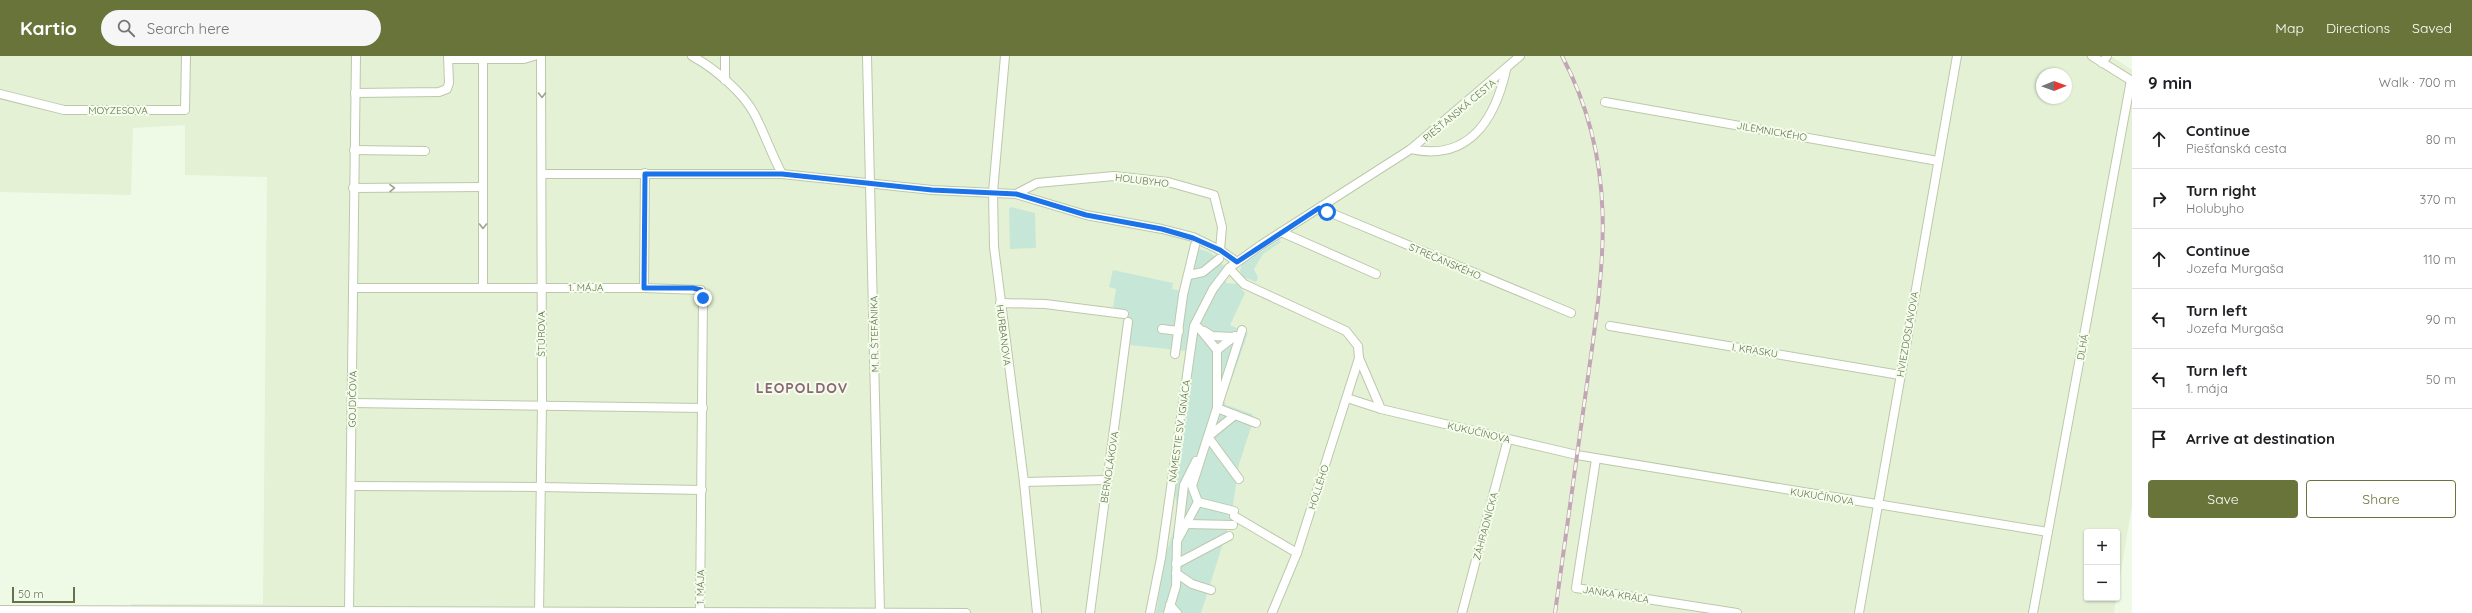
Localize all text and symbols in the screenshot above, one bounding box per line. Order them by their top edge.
search box [101,10,381,46]
text: Kartio [20,16,77,40]
icon: search [115,17,137,39]
text: Search here [147,19,230,38]
text: Map [2275,19,2304,37]
text: Directions [2326,19,2390,37]
text: Saved [2412,19,2452,37]
north arrow [2036,68,2072,104]
text: 9 min [2148,72,2192,93]
text: Walk · 700 m [2379,74,2456,90]
street label: PIEŠŤANSKÁ CESTA [1420,76,1499,145]
one-way arrow [538,92,546,98]
street label: MOYZESOVA [88,104,148,117]
street label: JILEMNICKÉHO [1736,119,1808,144]
text: Continue [2186,121,2250,140]
icon: ahead [2148,128,2170,150]
text: 80 m [2426,131,2456,147]
text: Piešťanská cesta [2186,140,2287,156]
street label: HOLUBYHO [1114,171,1170,190]
text: Turn right [2186,181,2257,200]
one-way arrow [389,184,395,192]
icon: right [2148,188,2170,210]
text: 370 m [2419,191,2456,207]
text: Holubyho [2186,200,2244,216]
route start [1318,203,1336,221]
one-way arrow [479,223,487,229]
street label: STREČANSKÉHO [1407,240,1483,283]
text: Continue [2186,241,2250,260]
icon: ahead [2148,248,2170,270]
text: 110 m [2423,251,2456,267]
text: Jozefa Murgaša [2186,260,2284,276]
street label: 1. MÁJA [568,281,604,294]
route end [694,289,712,307]
street label: HVIEZDOSLAVOVA [1894,290,1922,378]
street label: M. R. ŠTEFÁNIKA [867,295,882,372]
text: Turn left [2186,301,2248,320]
street label: HURBANOVA [993,304,1014,367]
icon: left [2148,308,2170,330]
street label: ŠTÚROVA [535,311,548,357]
text: 90 m [2426,311,2456,327]
text: Jozefa Murgaša [2186,320,2284,336]
street label: DLHÁ [2074,333,2091,361]
street label: I. KRASKU [1731,340,1779,361]
text: Turn left [2186,361,2248,380]
icon: left [2148,368,2170,390]
street label: GOJDIČOVA [346,370,360,427]
text: 50 m [2426,371,2456,387]
district label: LEOPOLDOV [756,379,848,397]
street label: NÁMESTIE SV. IGNÁCA [1166,379,1193,483]
text: 1. mája [2186,380,2228,396]
street label: KUKUČÍNOVA [1446,419,1512,446]
icon: arrive [2148,428,2170,450]
text: Arrive at destination [2186,429,2335,448]
street label: BERNOLÁKOVA [1097,430,1122,504]
street label: HOLLÉHO [1305,463,1332,511]
button: Save [2148,480,2298,518]
button: Share [2306,480,2456,518]
street label: KUKUČÍNOVA [1789,485,1855,508]
street label: ZÁHRADNÍCKA [1470,490,1501,562]
map controls [2084,529,2120,601]
button: + [2084,529,2120,565]
button: − [2084,565,2120,601]
street label: 1. MÁJA [694,569,707,605]
street label: JANKA KRÁĽA [1582,583,1651,606]
scale bar [12,585,75,604]
text: 50 m [18,587,44,601]

